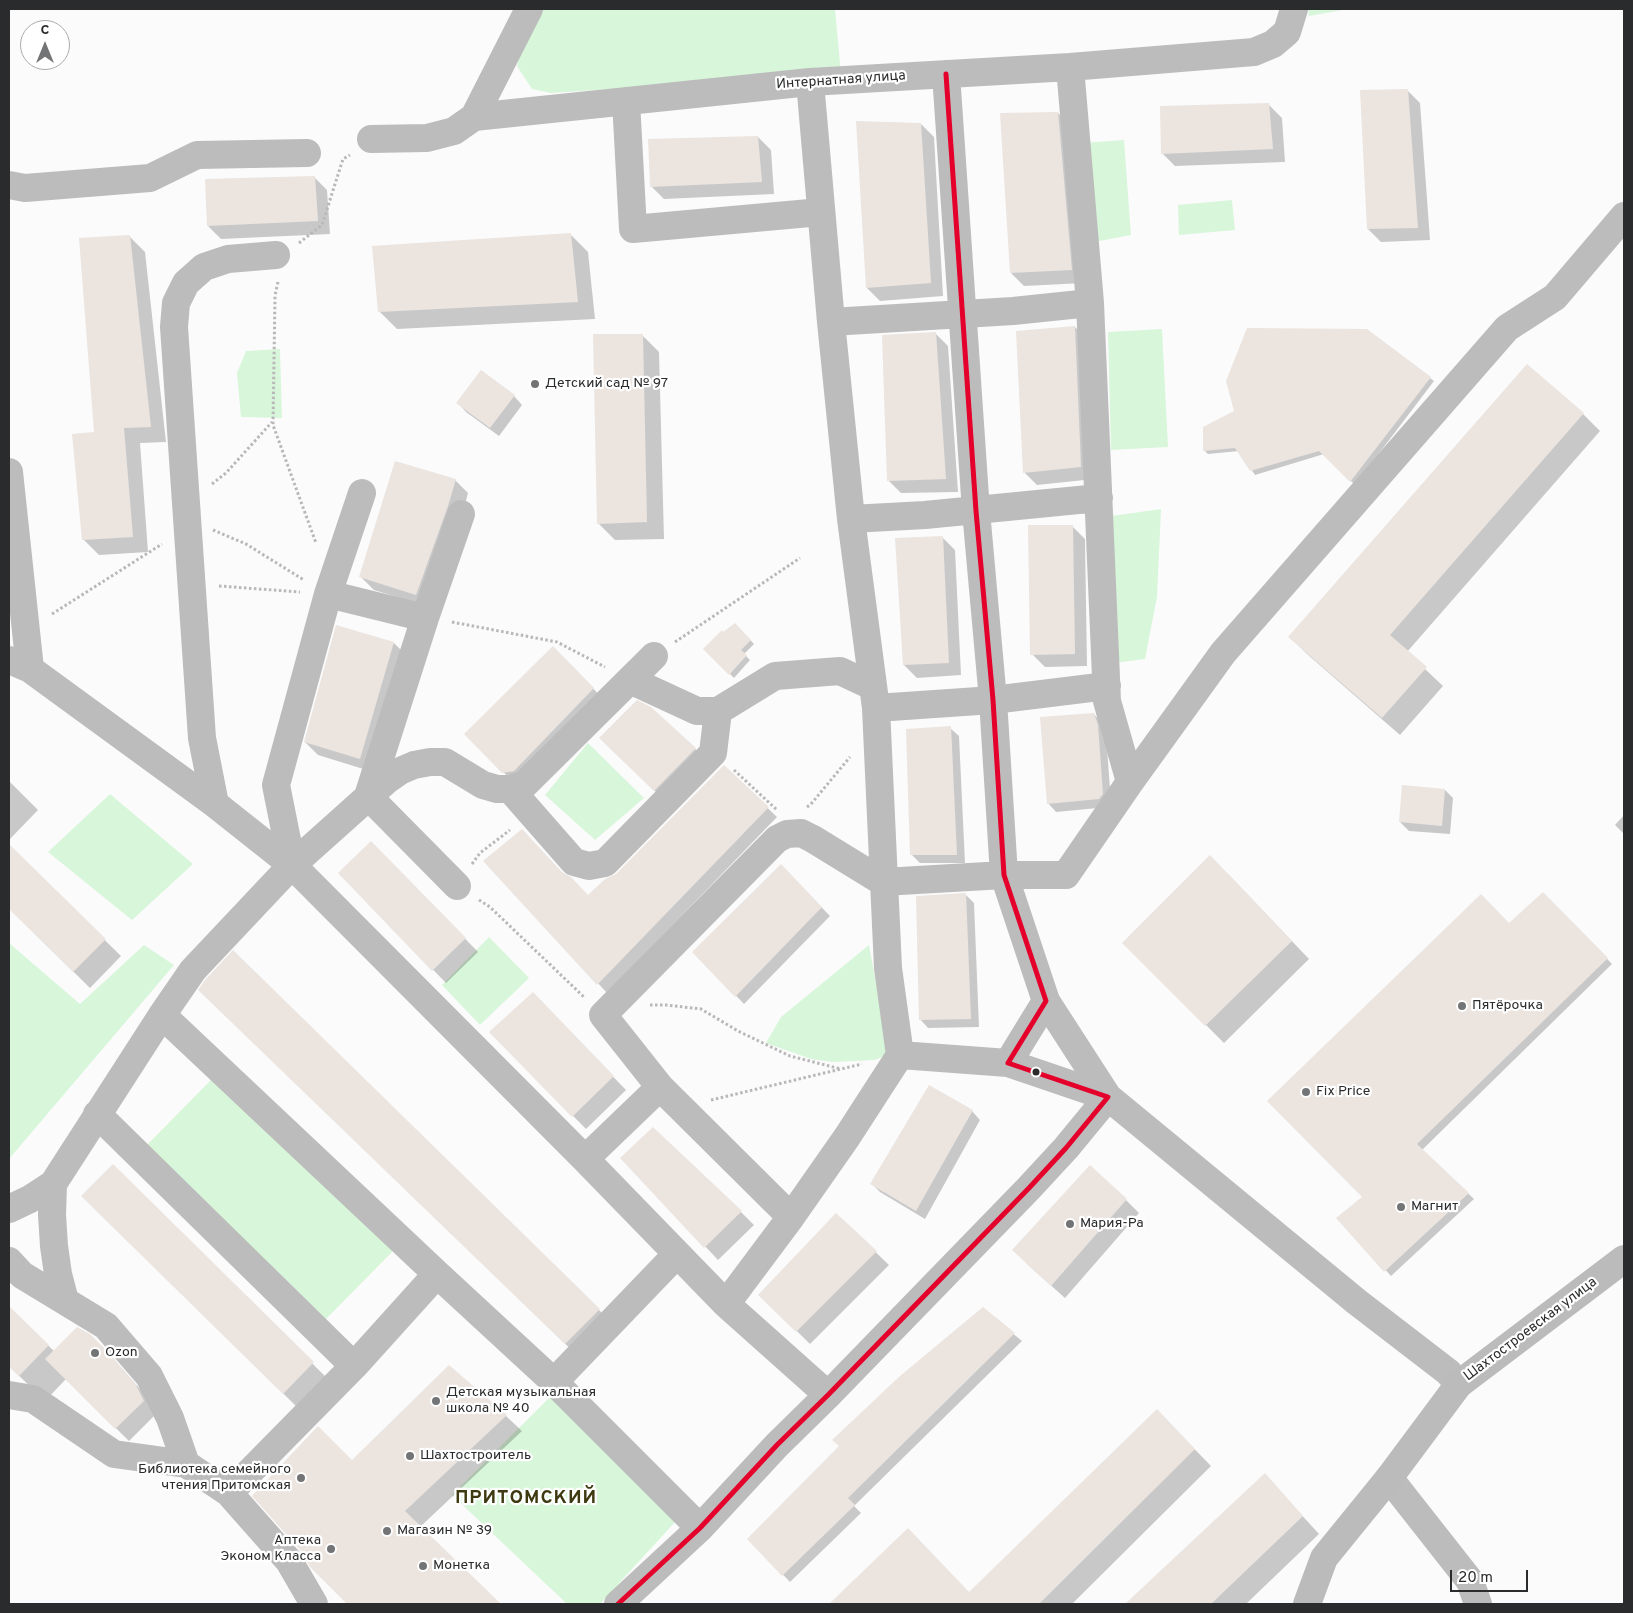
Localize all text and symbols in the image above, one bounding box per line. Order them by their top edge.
north arrow [20,20,70,70]
text: С [41,22,49,39]
street label: Интернатная улица [776,68,906,94]
place label: Детский сад № 97 [545,376,668,392]
marker: Детский сад № 97 [529,378,541,390]
place label: Пятёрочка [1472,998,1543,1014]
marker: Пятёрочка [1456,1000,1468,1012]
unlabelled marker [1031,1067,1041,1077]
place label: Fix Price [1316,1084,1370,1100]
marker: Fix Price [1300,1086,1312,1098]
place label: Магнит [1411,1199,1458,1215]
marker: Магнит [1395,1201,1407,1213]
place label: Мария-Ра [1080,1216,1144,1232]
marker: Мария-Ра [1064,1218,1076,1230]
street label: Шахтостроевская улица [1461,1274,1601,1386]
place label: Ozon [105,1345,138,1361]
marker: Ozon [89,1347,101,1359]
place label: Детская музыкальная школа № 40 [446,1385,596,1418]
marker: Детская музыкальная школа № 40 [430,1395,442,1407]
place label: Шахтостроитель [420,1448,531,1464]
marker: Шахтостроитель [404,1450,416,1462]
place label: Библиотека семейного чтения Притомская [138,1462,291,1494]
marker: Библиотека семейного чтения Притомская [295,1472,307,1484]
district label: ПРИТОМСКИЙ [454,1488,598,1510]
place label: Магазин № 39 [397,1523,492,1539]
marker: Магазин № 39 [381,1525,393,1537]
place label: Аптека Эконом Класса [220,1533,321,1565]
marker: Аптека Эконом Класса [325,1543,337,1555]
place label: Монетка [433,1558,490,1574]
marker: Монетка [417,1560,429,1572]
scale bar [1453,1560,1530,1592]
text: 20 m [1458,1569,1493,1588]

